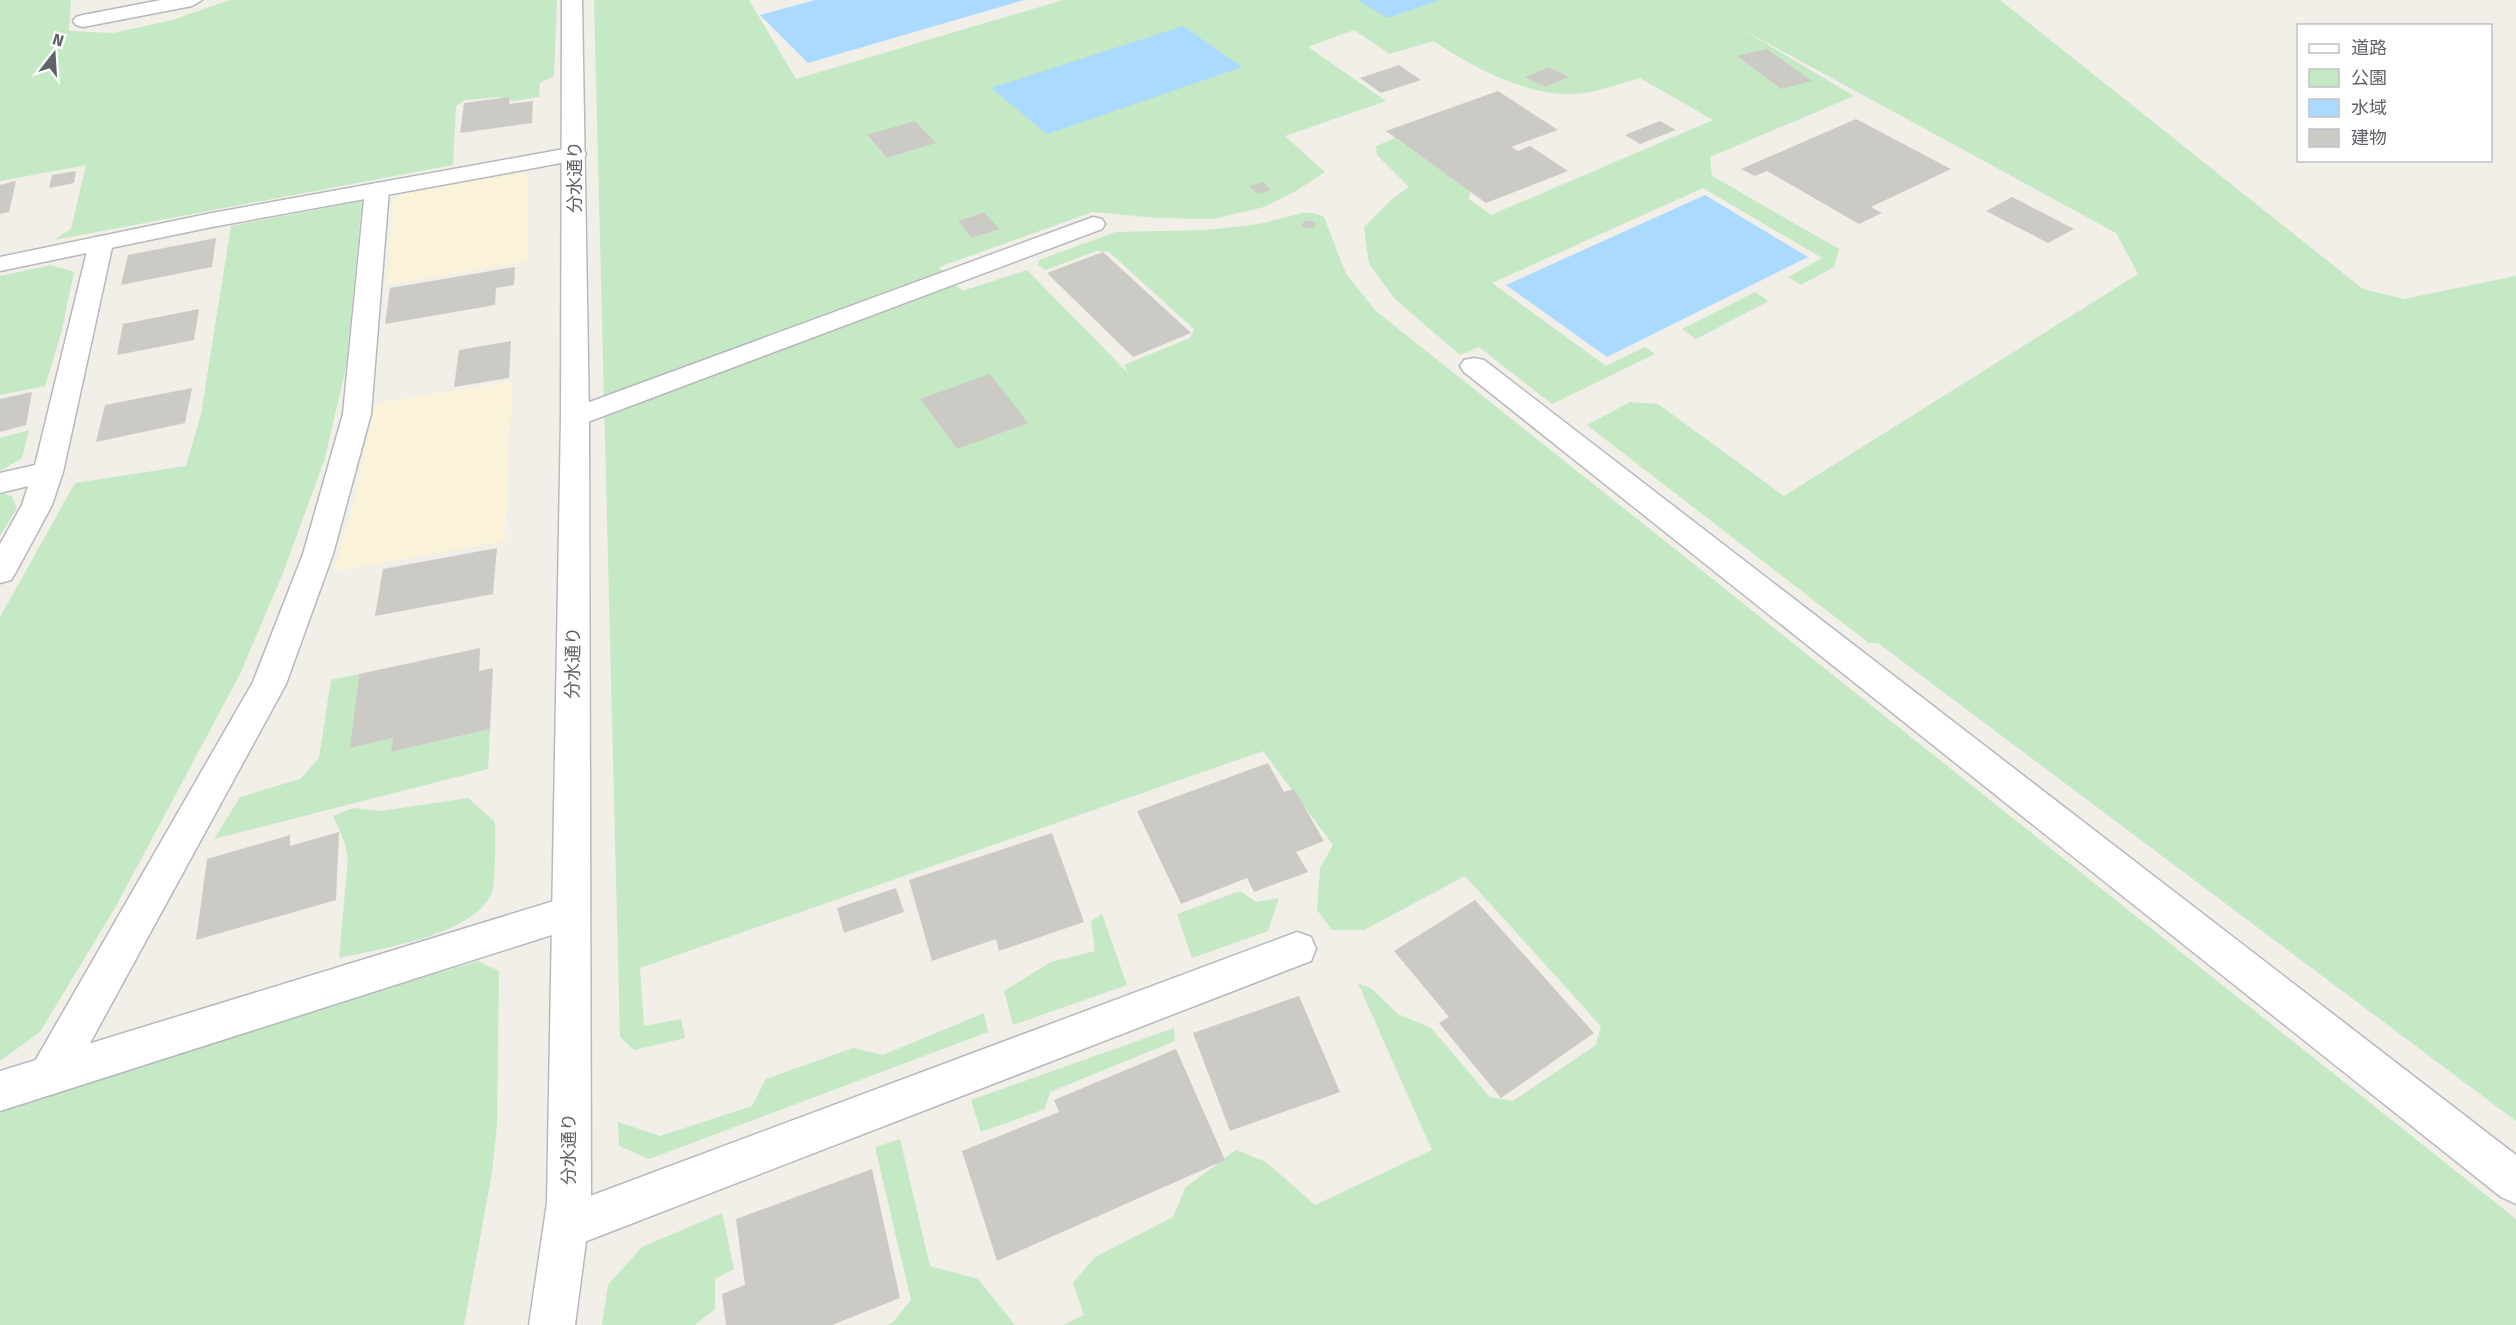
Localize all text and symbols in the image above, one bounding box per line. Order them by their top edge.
north arrow [24,24,84,84]
legend [2297,24,2492,162]
text: N [50,29,66,51]
text: 道路 [2351,37,2387,59]
text: 公園 [2351,67,2387,89]
text: 水域 [2351,97,2387,119]
text: 建物 [2351,127,2387,149]
street label: 分水通り [564,141,586,213]
street label: 分水通り [561,627,585,699]
street label: 分水通り [558,1113,580,1185]

